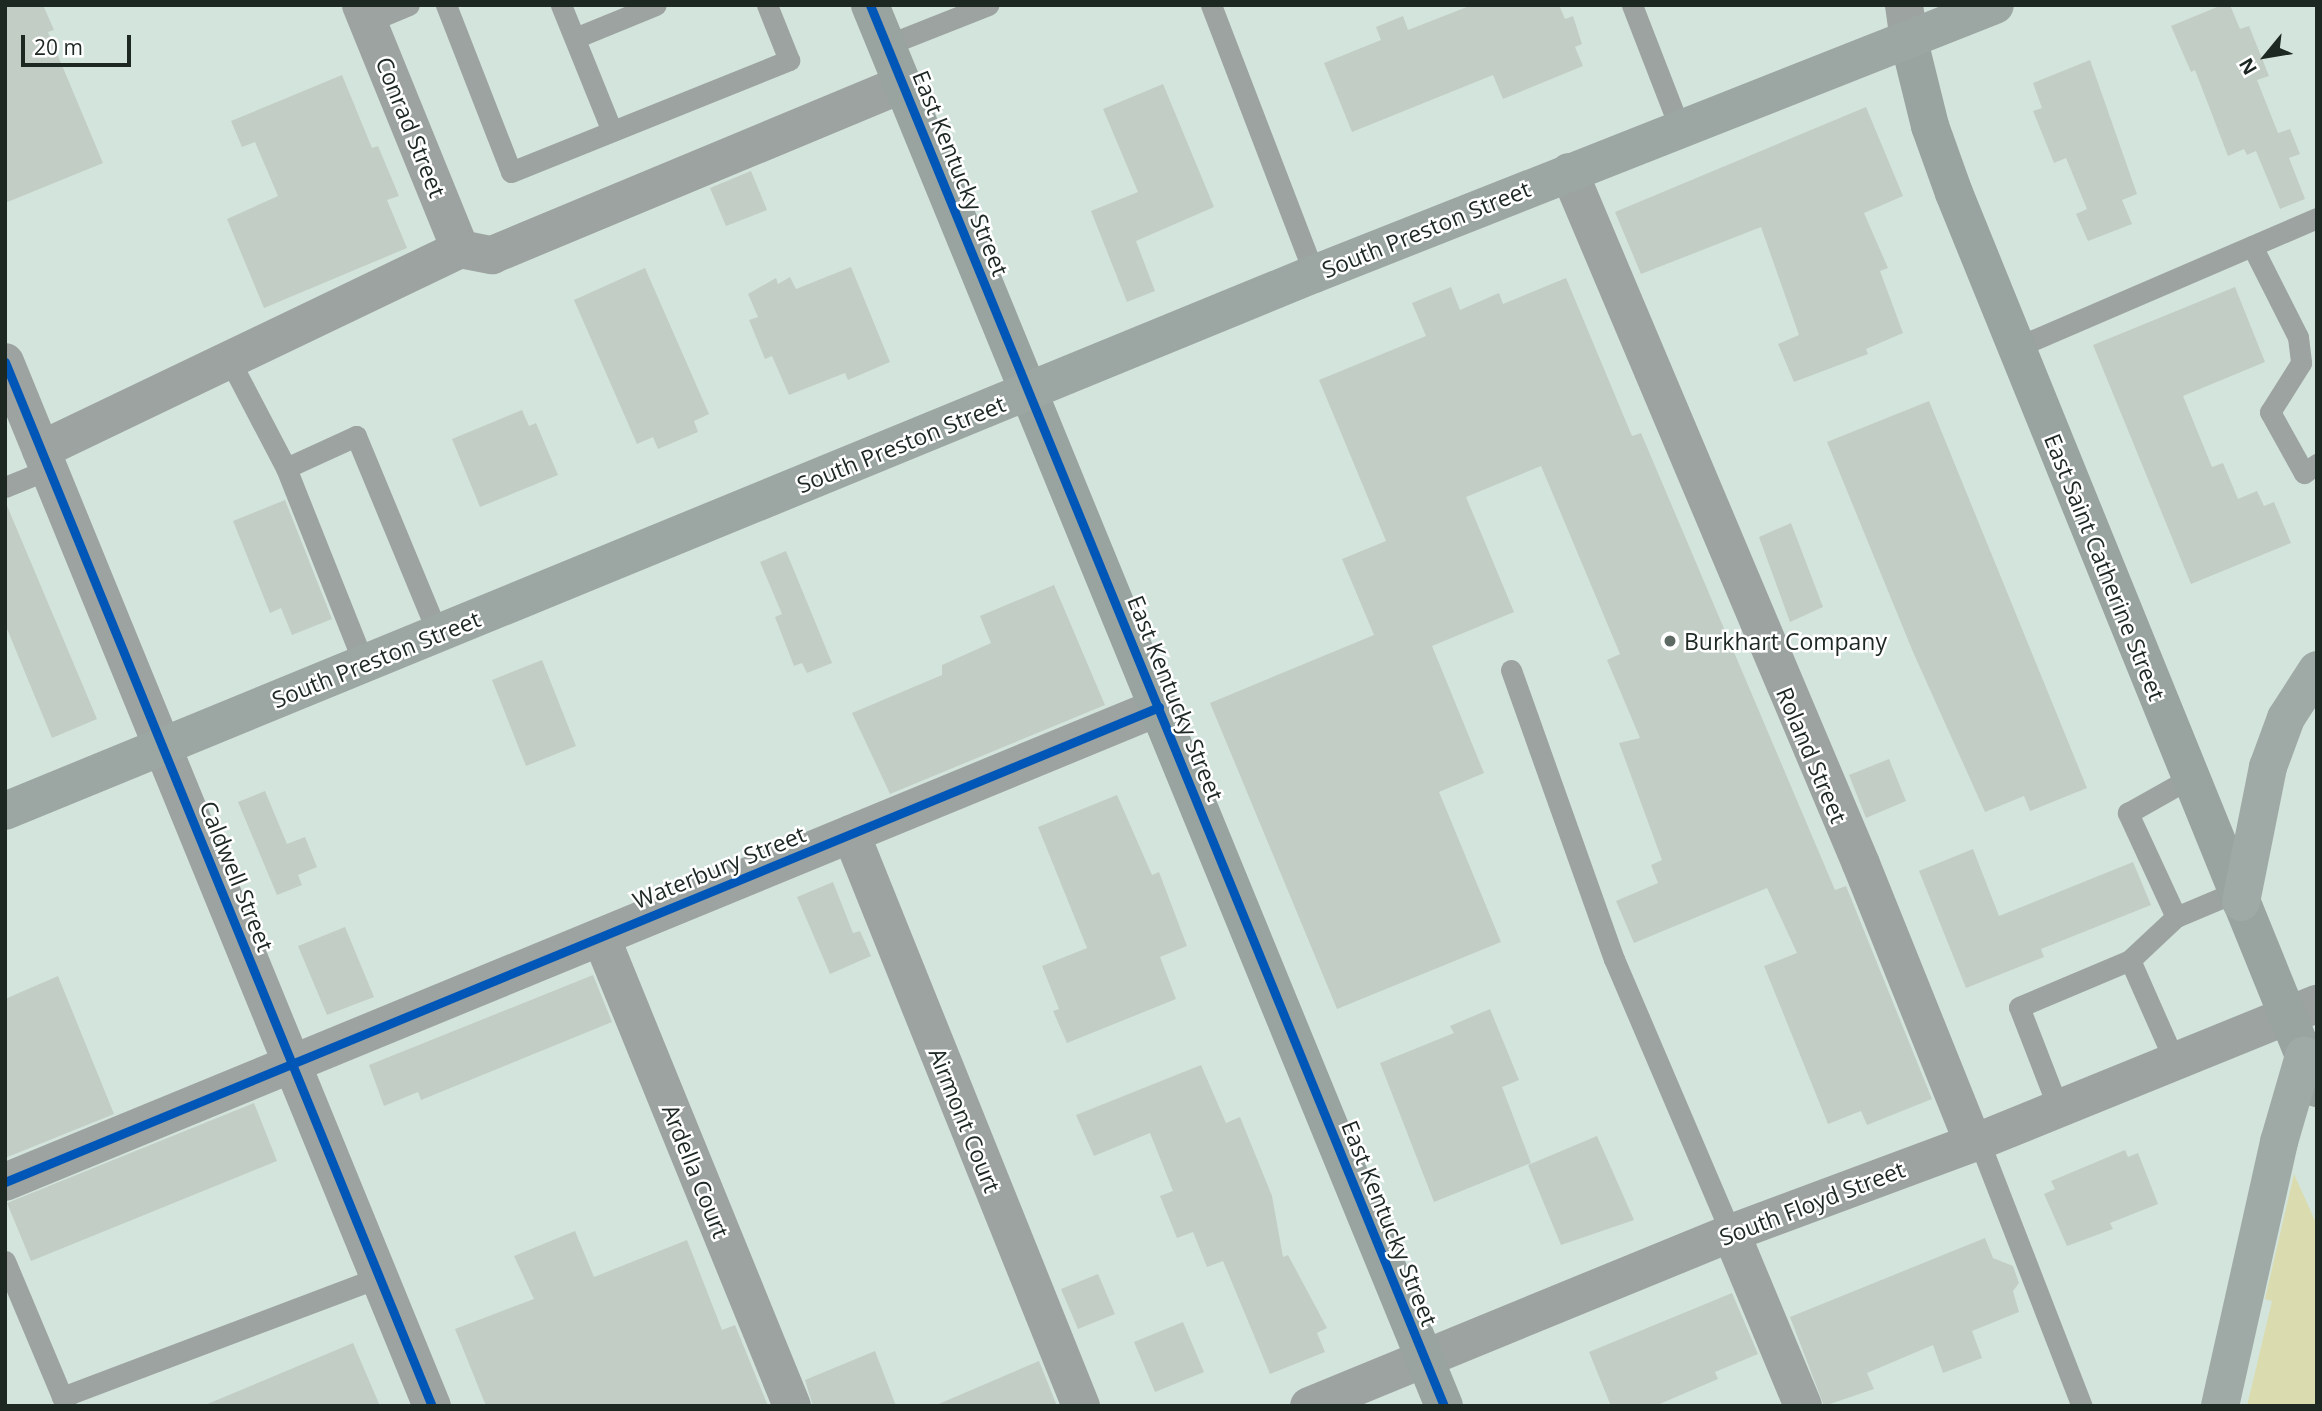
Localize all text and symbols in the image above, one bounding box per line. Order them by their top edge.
scale bar [24,21,135,65]
north arrow [2231,21,2301,91]
text: 20 m [34,33,83,61]
street label: Conrad Street [370,53,452,201]
text: N [2233,53,2263,80]
street label: East Kentucky Street [907,66,1015,280]
street label: South Preston Street [1318,175,1534,283]
street label: South Preston Street [793,390,1009,498]
street label: East Saint Catherine Street [2039,430,2171,704]
street label: East Kentucky Street [1122,591,1230,805]
street label: South Preston Street [268,605,484,713]
place label: Burkhart Company [1684,627,1887,655]
marker: Burkhart Company [1662,633,1678,649]
street label: Roland Street [1771,683,1853,827]
street label: Caldwell Street [194,797,280,955]
street label: Waterbury Street [629,820,809,914]
street label: Airmont Court [924,1044,1006,1196]
street label: Ardella Court [657,1100,735,1242]
street label: East Kentucky Street [1336,1116,1444,1330]
street label: South Floyd Street [1715,1155,1909,1251]

